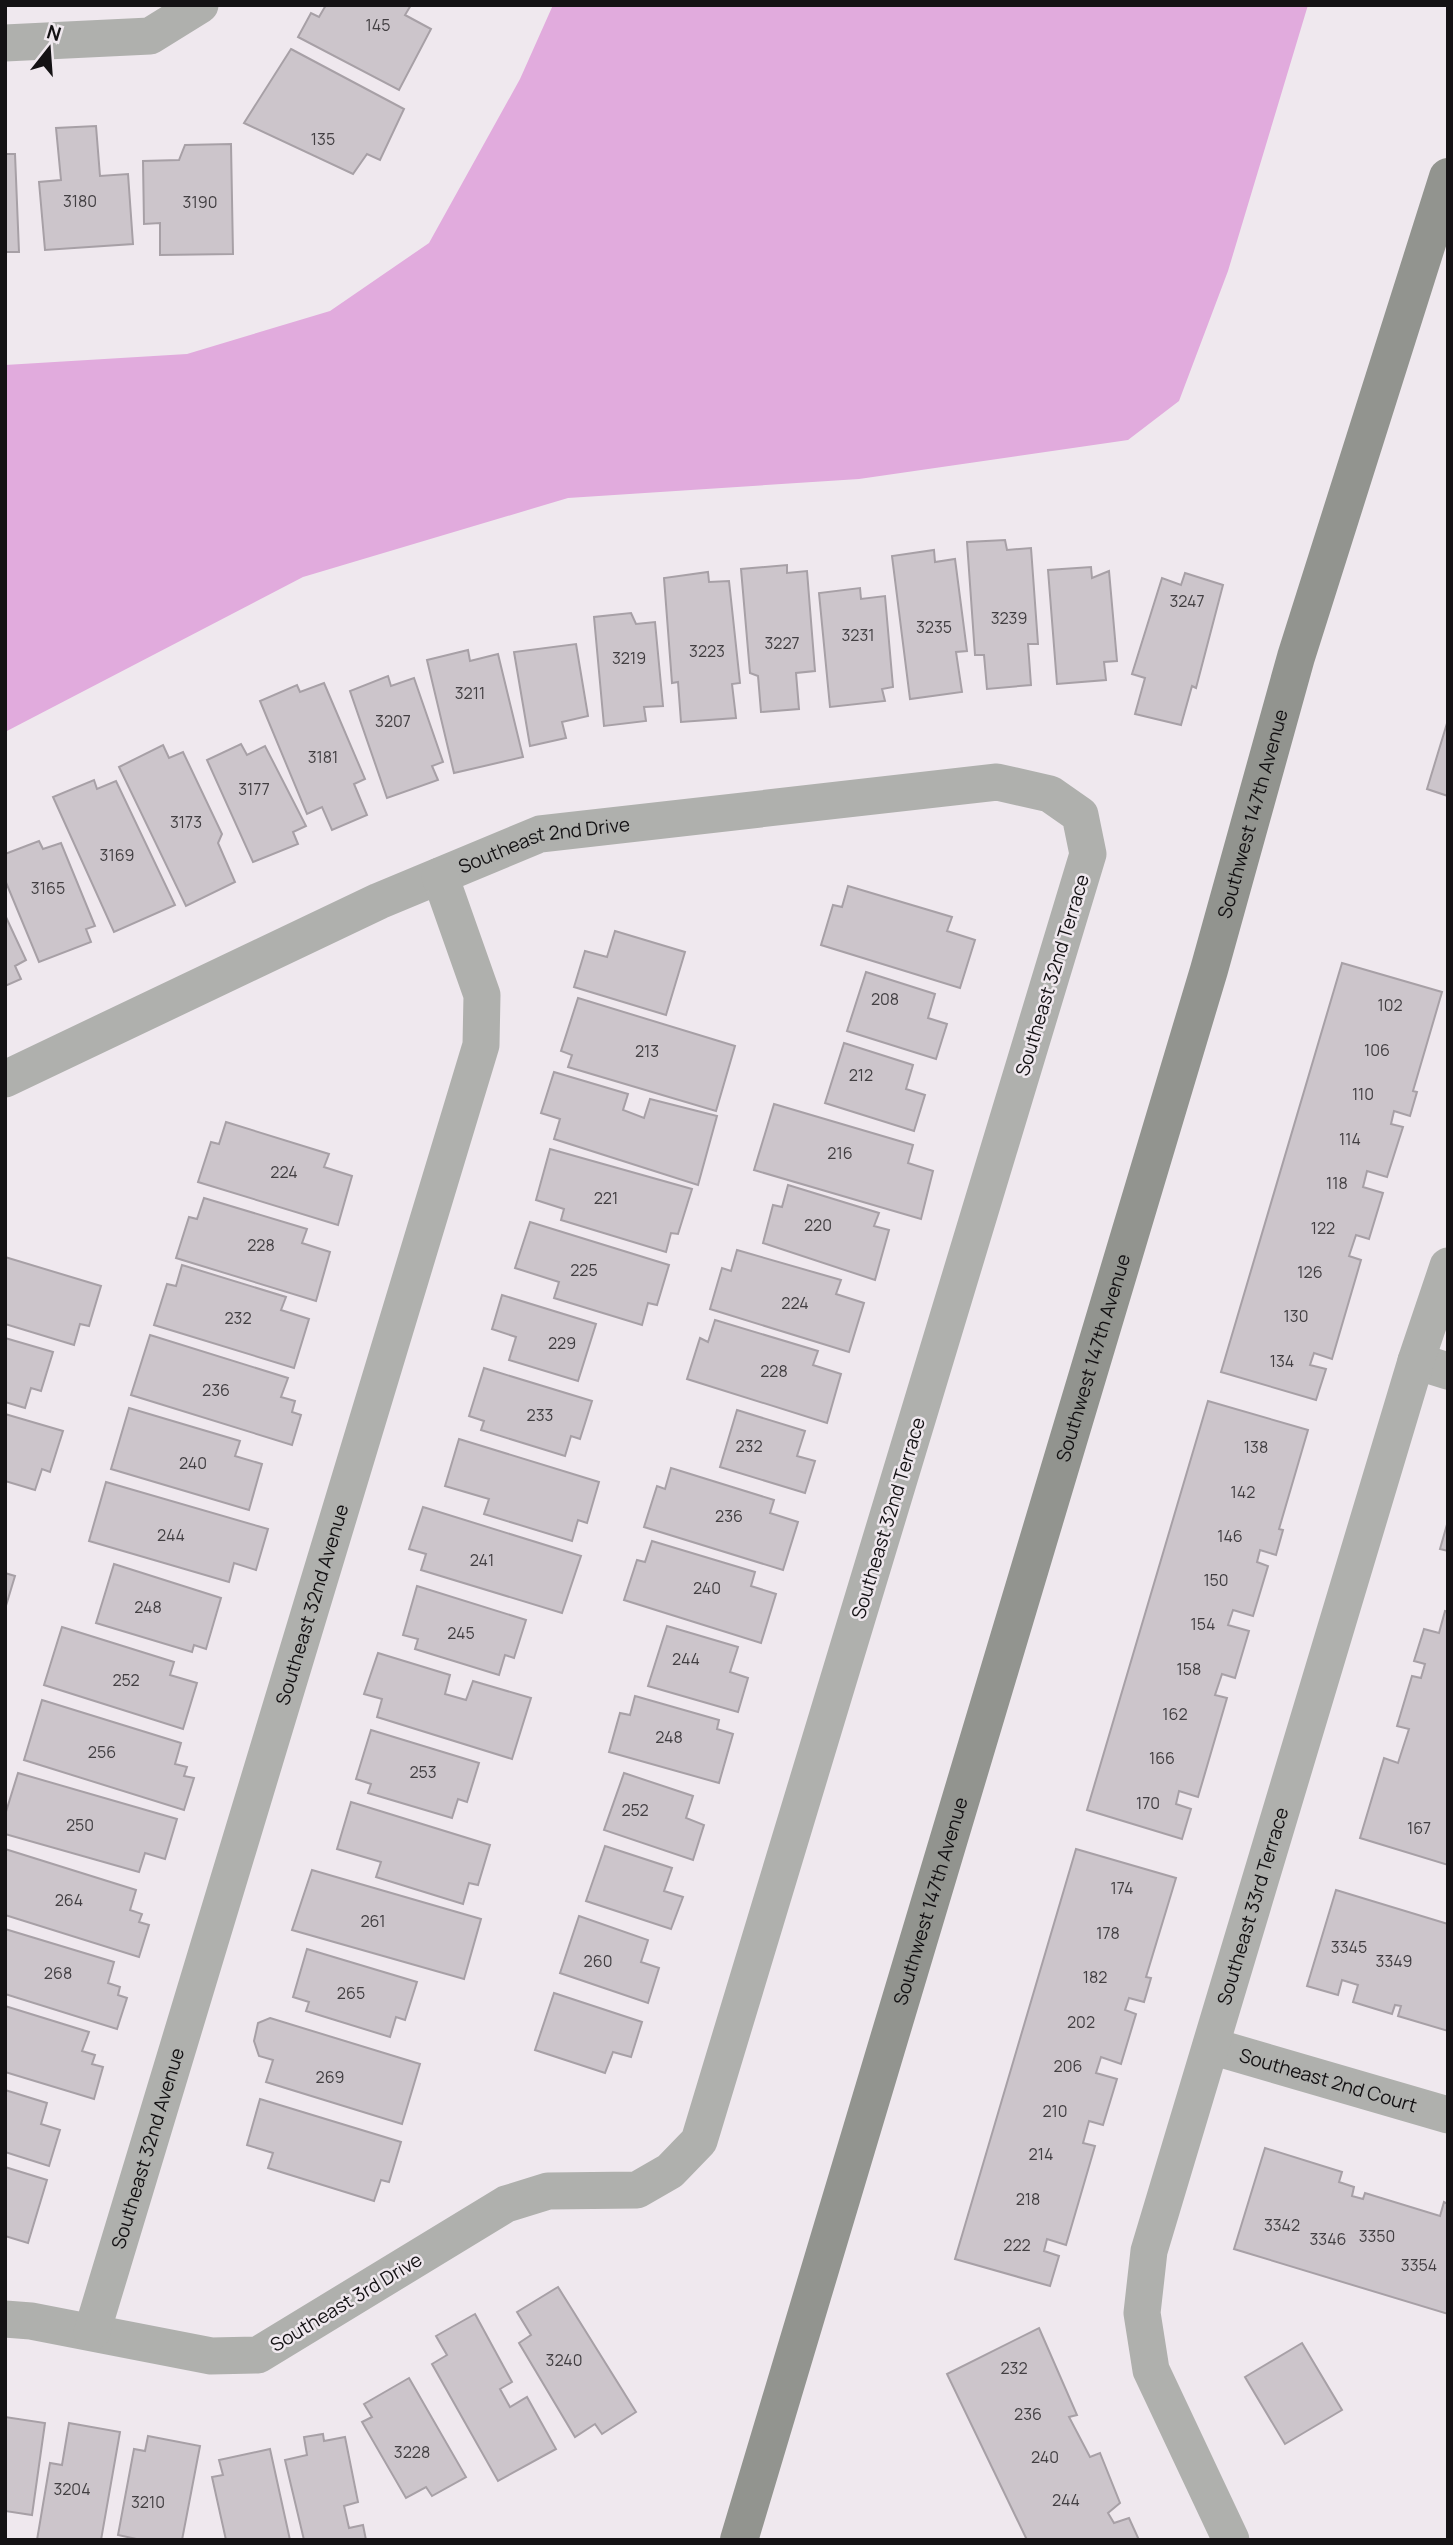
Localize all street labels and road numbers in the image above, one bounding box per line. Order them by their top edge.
street label: Southwest 147th Avenue [1211,706,1294,921]
street label: Southeast 2nd Drive [454,811,631,880]
street label: Southeast 32nd Terrace [1009,871,1095,1079]
street label: Southwest 147th Avenue [1049,1251,1136,1465]
street label: Southeast 32nd Terrace [845,1414,931,1622]
street label: Southeast 32nd Avenue [269,1501,355,1708]
street label: Southwest 147th Avenue [887,1794,974,2008]
street label: Southeast 33rd Terrace [1211,1804,1294,2008]
street label: Southeast 2nd Court [1236,2042,1420,2118]
street label: Southeast 32nd Avenue [105,2044,190,2252]
street label: Southeast 3rd Drive [265,2246,427,2358]

